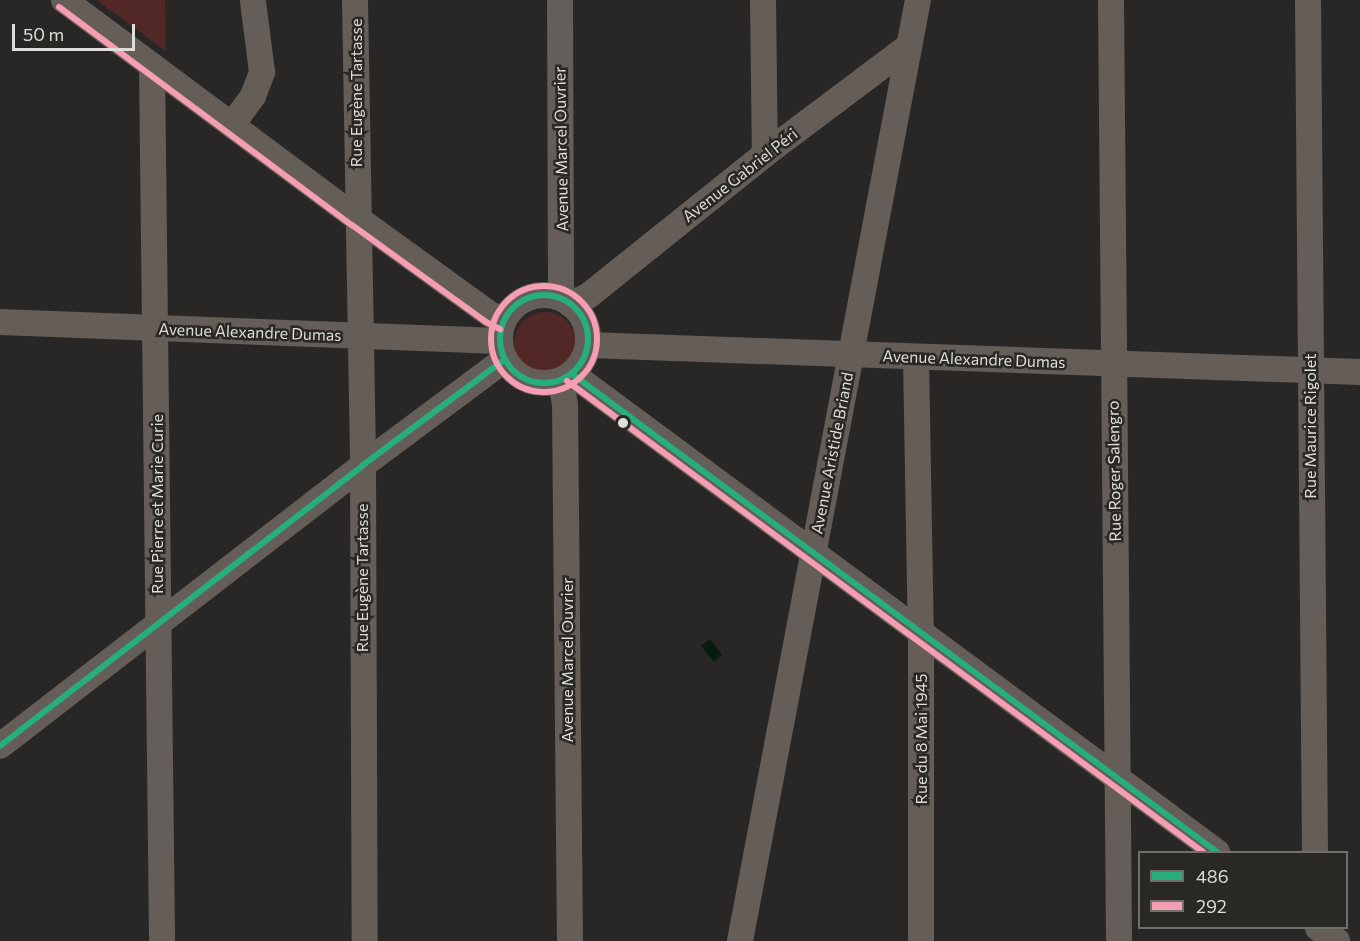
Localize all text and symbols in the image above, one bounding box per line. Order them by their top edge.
scale bar [15,12,138,50]
street label: Rue Eugène Tartasse [346,19,366,167]
text: 50 m [23,23,64,45]
street label: Avenue Marcel Ouvrier [550,66,572,232]
street label: Avenue Gabriel Péri [679,124,801,226]
street label: Avenue Alexandre Dumas [158,319,342,345]
street label: Avenue Alexandre Dumas [882,346,1066,372]
street label: Rue Maurice Rigolet [1300,353,1320,499]
street label: Avenue Aristide Briand [807,371,857,535]
street label: Rue Roger Salengro [1103,400,1125,542]
street label: Rue Pierre et Marie Curie [147,414,167,594]
unlabelled marker [617,417,629,429]
street label: Rue Eugène Tartasse [352,504,372,652]
street label: Avenue Marcel Ouvrier [557,577,577,743]
street label: Rue du 8 Mai 1945 [911,673,931,805]
legend [1138,851,1348,929]
text: 486 [1196,865,1229,887]
text: 292 [1196,895,1227,917]

